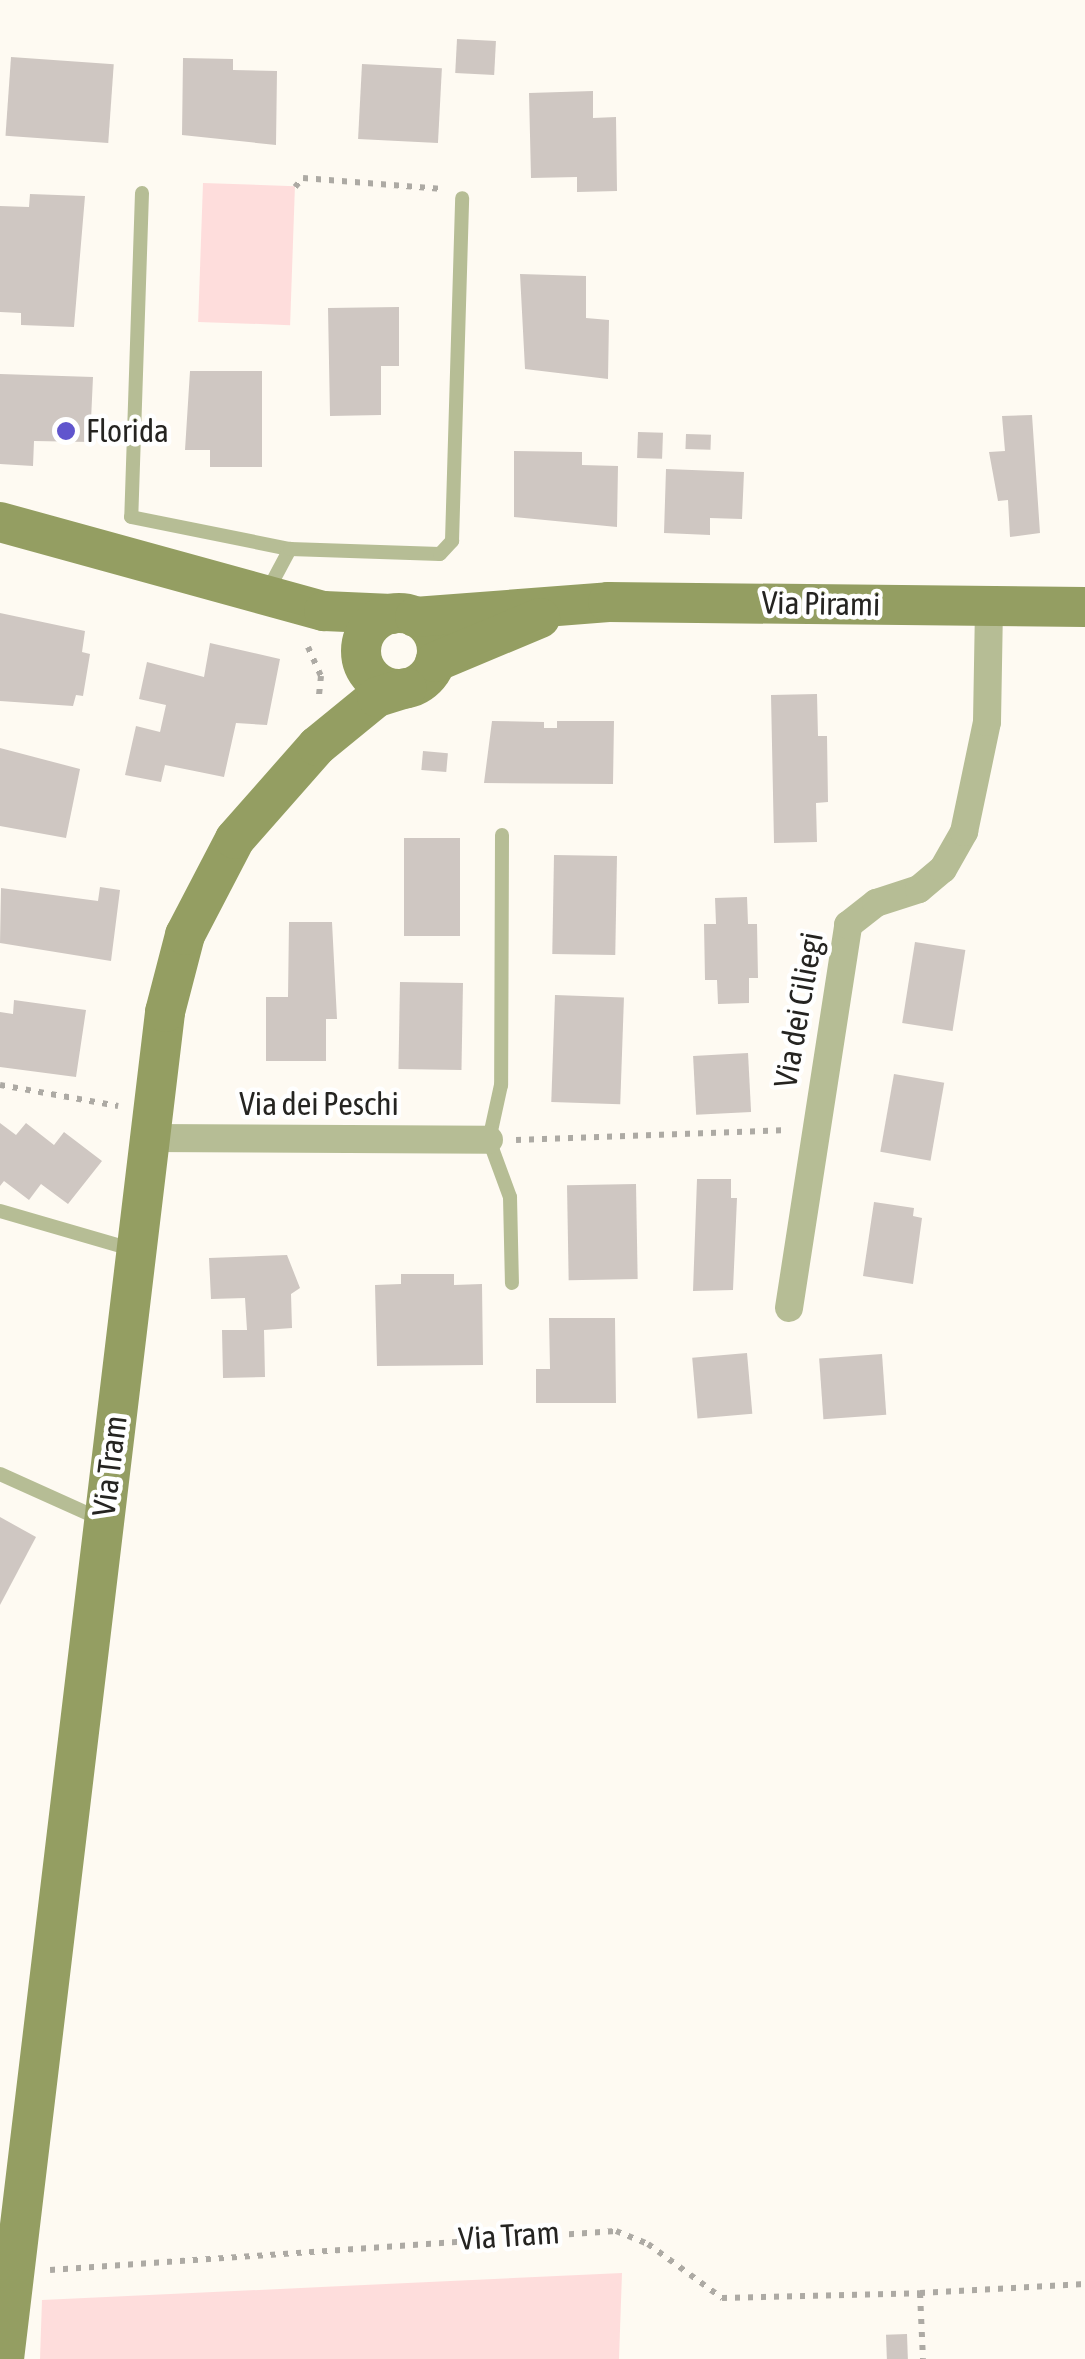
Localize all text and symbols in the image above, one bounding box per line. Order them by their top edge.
place label: Florida [86,412,169,450]
marker: Florida [55,420,77,442]
street label: Via Pirami [761,584,881,624]
street label: Via dei Ciliegi [766,929,832,1091]
street label: Via dei Peschi [239,1085,399,1123]
street label: Via Tram [85,1413,135,1519]
street label: Via Tram [457,2213,561,2259]

